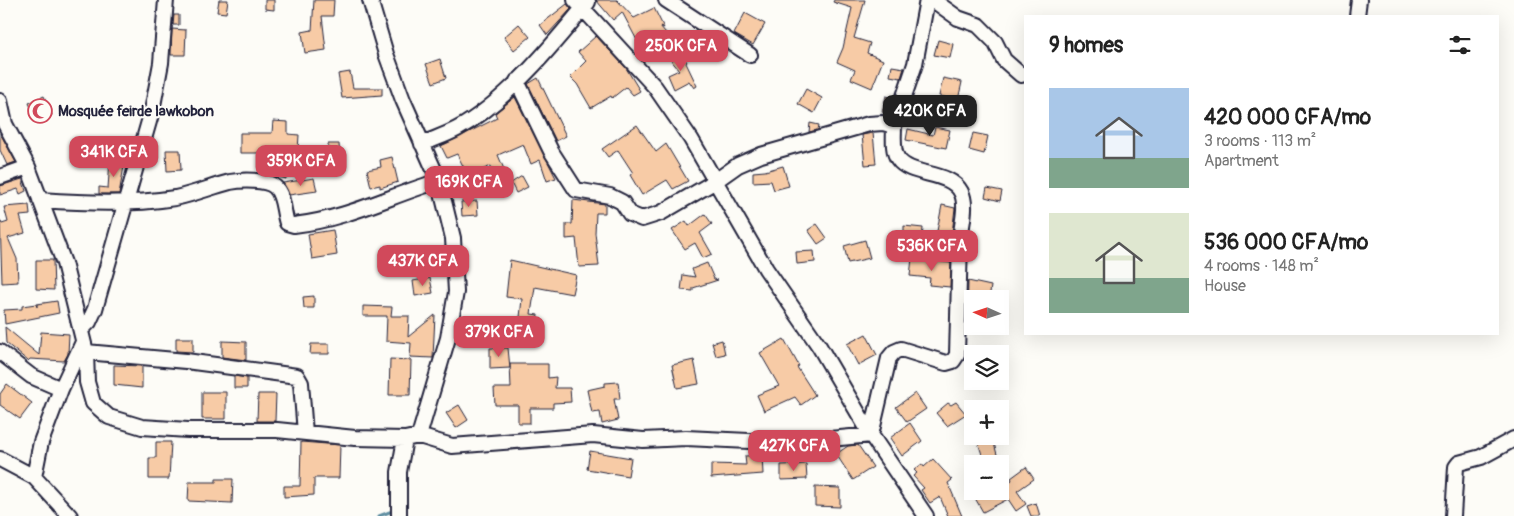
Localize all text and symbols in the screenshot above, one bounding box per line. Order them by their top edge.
pin: 250K CFA [629,30,733,72]
icon: filters [1446,31,1474,59]
text: 9 homes [1049,32,1123,59]
text: 250K CFA [645,36,717,56]
pin: 420K CFA [878,94,982,137]
mosque icon: Mosquée feirde lawkobon [27,98,53,124]
text: 420K CFA [894,101,966,121]
place label: Mosquée feirde lawkobon [58,102,214,121]
text: 420 000 CFA/mo [1204,104,1371,131]
icon: home [1089,108,1149,168]
text: 3 rooms · 113 m² [1204,131,1316,151]
pin: 341K CFA [62,136,166,178]
text: 341K CFA [80,142,148,162]
pin: 359K CFA [249,144,353,187]
text: 359K CFA [267,151,335,171]
text: Apartment [1204,151,1279,171]
pin: 169K CFA [417,166,521,208]
text: 169K CFA [436,172,502,192]
text: 536 000 CFA/mo [1204,229,1368,256]
pin: 536K CFA [880,230,984,272]
icon: home [1089,233,1149,293]
text: 536K CFA [897,236,967,256]
pin: 437K CFA [371,244,475,287]
text: 437K CFA [388,251,458,271]
text: 4 rooms · 148 m² [1204,256,1319,276]
text: House [1204,276,1246,296]
north arrow [964,290,1009,335]
map controls [964,290,1009,500]
pin: 379K CFA [447,316,551,358]
text: 379K CFA [465,322,533,342]
button: layers [964,345,1009,390]
button: + [964,400,1009,445]
pin: 427K CFA [742,430,846,472]
text: 427K CFA [759,436,829,456]
button: − [964,455,1009,500]

